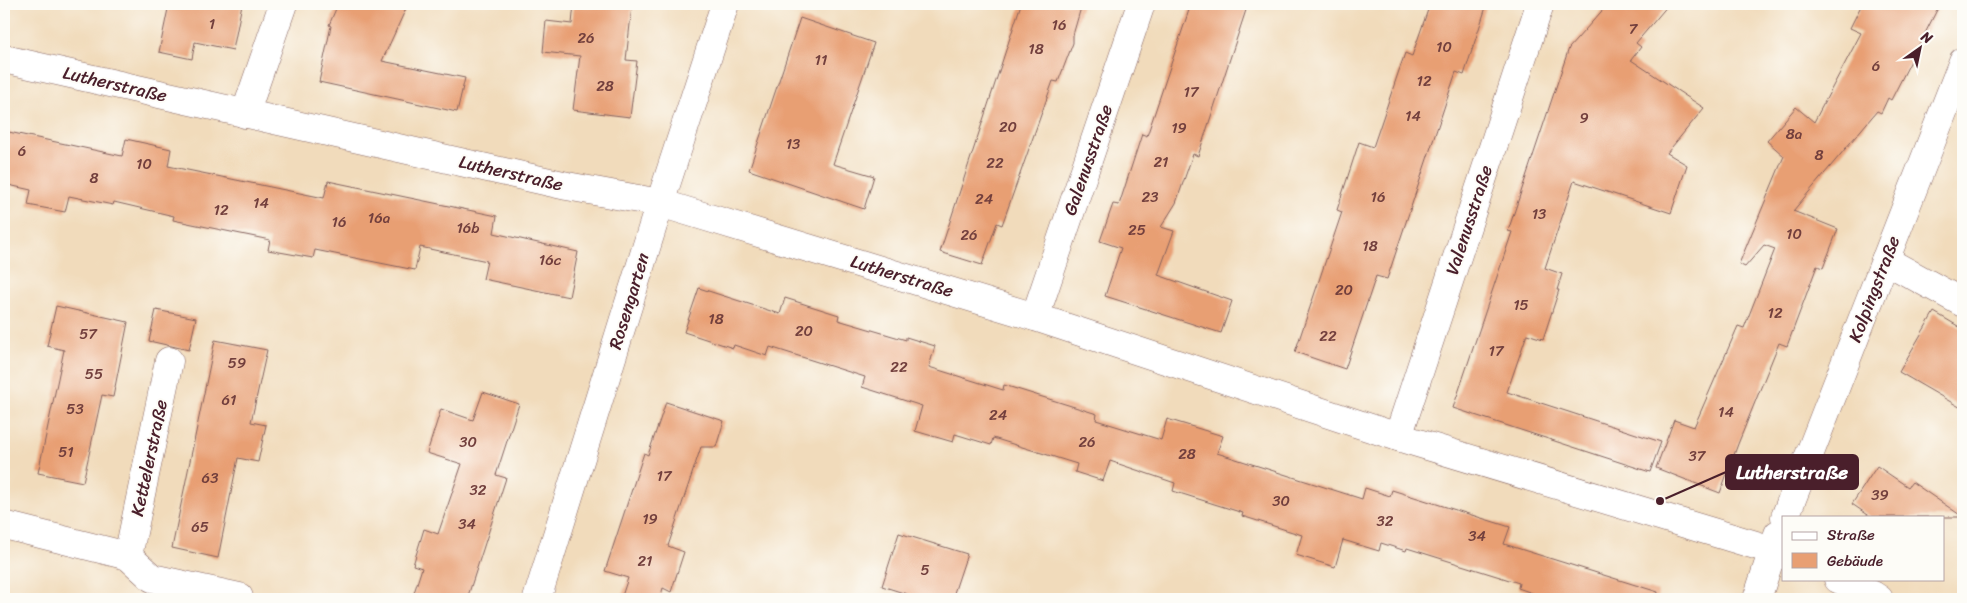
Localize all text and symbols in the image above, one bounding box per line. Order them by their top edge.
house number: 1 [209,11,215,37]
house number: 16 [1052,12,1066,38]
house number: 7 [1629,16,1639,42]
north arrow [1894,22,1944,72]
text: N [1915,24,1938,51]
house number: 26 [577,25,595,51]
house number: 10 [1436,34,1452,60]
house number: 18 [1028,36,1044,62]
house number: 11 [815,47,827,73]
house number: 6 [1872,53,1880,79]
street label: Lutherstraße [60,56,170,112]
house number: 12 [1416,68,1432,94]
house number: 28 [596,73,614,99]
house number: 17 [1183,79,1200,105]
street label: Galenusstraße [1054,100,1122,220]
house number: 14 [1405,103,1421,129]
house number: 9 [1579,105,1589,131]
house number: 20 [999,114,1017,140]
house number: 19 [1171,115,1187,141]
house number: 8a [1786,121,1803,147]
house number: 13 [786,131,800,157]
house number: 6 [18,138,26,164]
house number: 8 [1814,142,1824,168]
street label: Lutherstraße [456,145,566,201]
house number: 21 [1153,149,1169,175]
house number: 22 [986,150,1004,176]
house number: 10 [136,151,152,177]
street label: Valenusstraße [1436,161,1502,279]
house number: 8 [89,165,99,191]
house number: 23 [1142,184,1158,210]
house number: 16 [1371,184,1385,210]
house number: 24 [975,186,993,212]
house number: 14 [253,190,269,216]
house number: 12 [213,197,229,223]
house number: 13 [1532,201,1546,227]
house number: 16a [368,205,391,231]
house number: 16 [332,209,346,235]
house number: 16b [456,215,480,241]
house number: 25 [1128,217,1146,243]
house number: 10 [1786,221,1802,247]
house number: 26 [960,222,978,248]
street label: Kolpingstraße [1839,231,1909,347]
house number: 18 [1362,233,1378,259]
street label: Lutherstraße [847,245,957,307]
house number: 16c [539,247,562,273]
street label: Rosengarten [599,248,659,353]
house number: 20 [1335,277,1353,303]
house number: 15 [1513,292,1529,318]
house number: 12 [1767,300,1783,326]
house number: 18 [708,306,724,332]
house number: 20 [795,318,813,344]
house number: 57 [79,321,98,347]
house number: 22 [1319,323,1337,349]
house number: 17 [1488,338,1505,364]
house number: 59 [228,350,246,376]
house number: 22 [890,354,908,380]
house number: 55 [85,361,103,387]
house number: 61 [222,387,236,413]
house number: 53 [66,396,84,422]
street label: Kettelerstraße [121,397,177,519]
house number: 14 [1718,399,1734,425]
house number: 24 [989,402,1007,428]
house number: 30 [459,429,477,455]
house number: 26 [1078,429,1096,455]
house number: 51 [58,439,74,465]
house number: 28 [1178,441,1196,467]
house number: 37 [1689,443,1707,469]
callout: Lutherstraße [1726,455,1858,489]
text: Lutherstraße [1736,456,1848,489]
house number: 17 [656,463,673,489]
house number: 63 [202,465,218,491]
house number: 32 [470,477,487,503]
house number: 39 [1871,482,1889,508]
house number: 30 [1272,488,1290,514]
house number: 19 [642,506,658,532]
house number: 32 [1377,508,1394,534]
house number: 34 [458,511,476,537]
house number: 65 [191,514,209,540]
legend [1782,516,1944,580]
text: Straße [1827,522,1875,548]
house number: 34 [1468,523,1486,549]
house number: 21 [637,548,653,574]
text: Gebäude [1827,548,1883,574]
house number: 5 [920,557,930,583]

